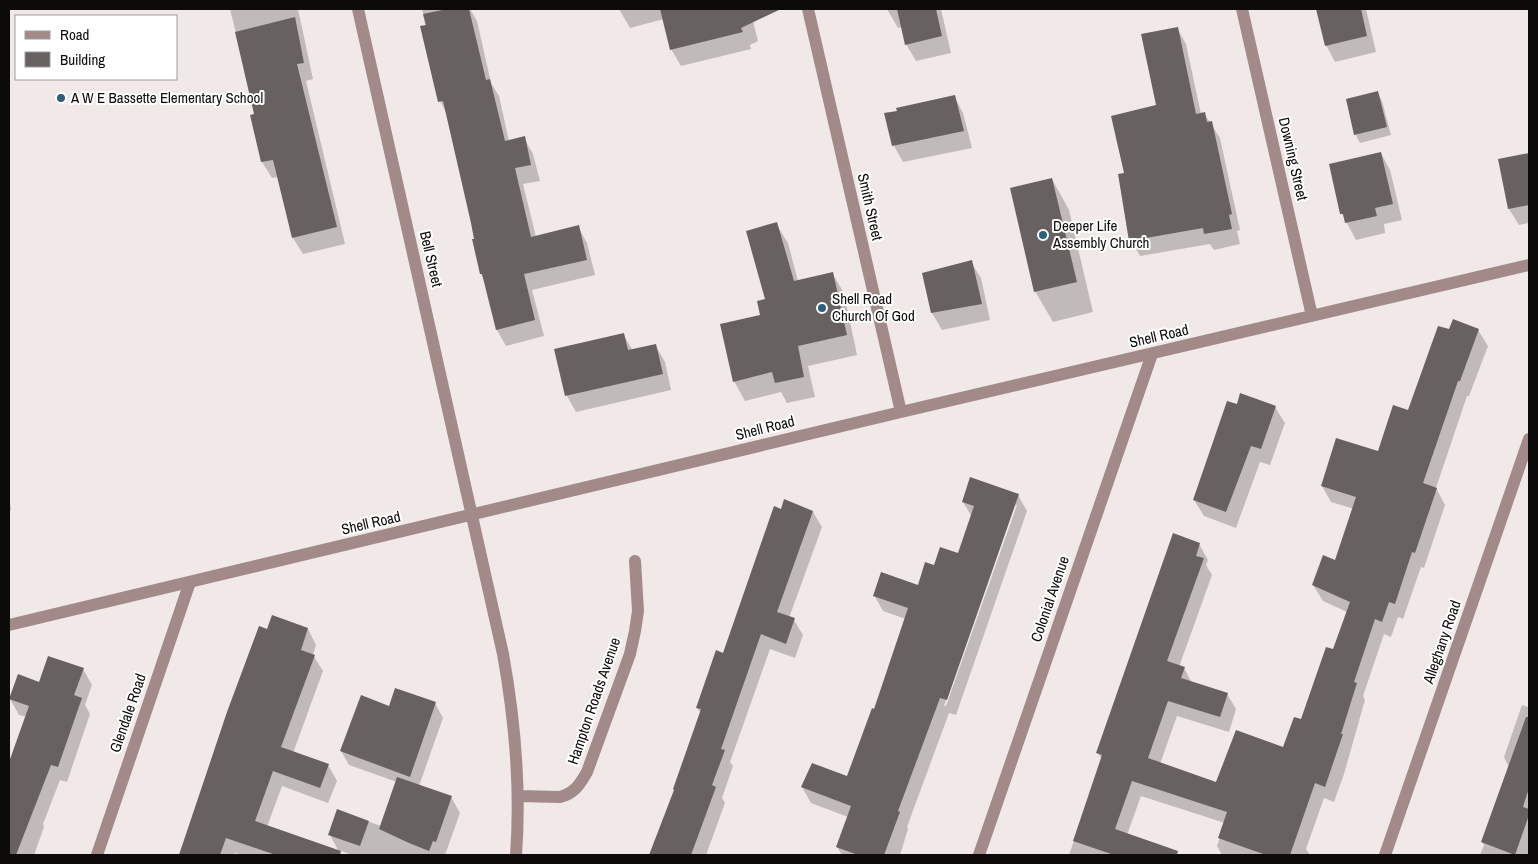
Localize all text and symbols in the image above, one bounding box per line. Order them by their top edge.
legend [15,15,178,80]
text: Road [60,24,89,45]
text: Building [60,49,105,70]
place label: A W E Bassette Elementary School [70,87,263,108]
marker: A W E Bassette Elementary School [55,92,67,104]
street label: Downing Street [1274,115,1313,203]
street label: Smith Street [853,171,889,243]
place label: Deeper Life Assembly Church [1052,215,1149,253]
street label: Bell Street [415,229,448,289]
marker: Deeper Life Assembly Church [1037,229,1049,241]
place label: Shell Road Church Of God [832,288,915,326]
marker: Shell Road Church Of God [816,302,828,314]
street label: Shell Road [1127,319,1191,353]
street label: Shell Road [733,410,797,445]
street label: Shell Road [339,506,403,540]
street label: Colonial Avenue [1025,553,1074,645]
street label: Alleghany Road [1417,597,1466,687]
street label: Hampton Roads Avenue [562,634,625,767]
street label: Glendale Road [104,671,151,755]

